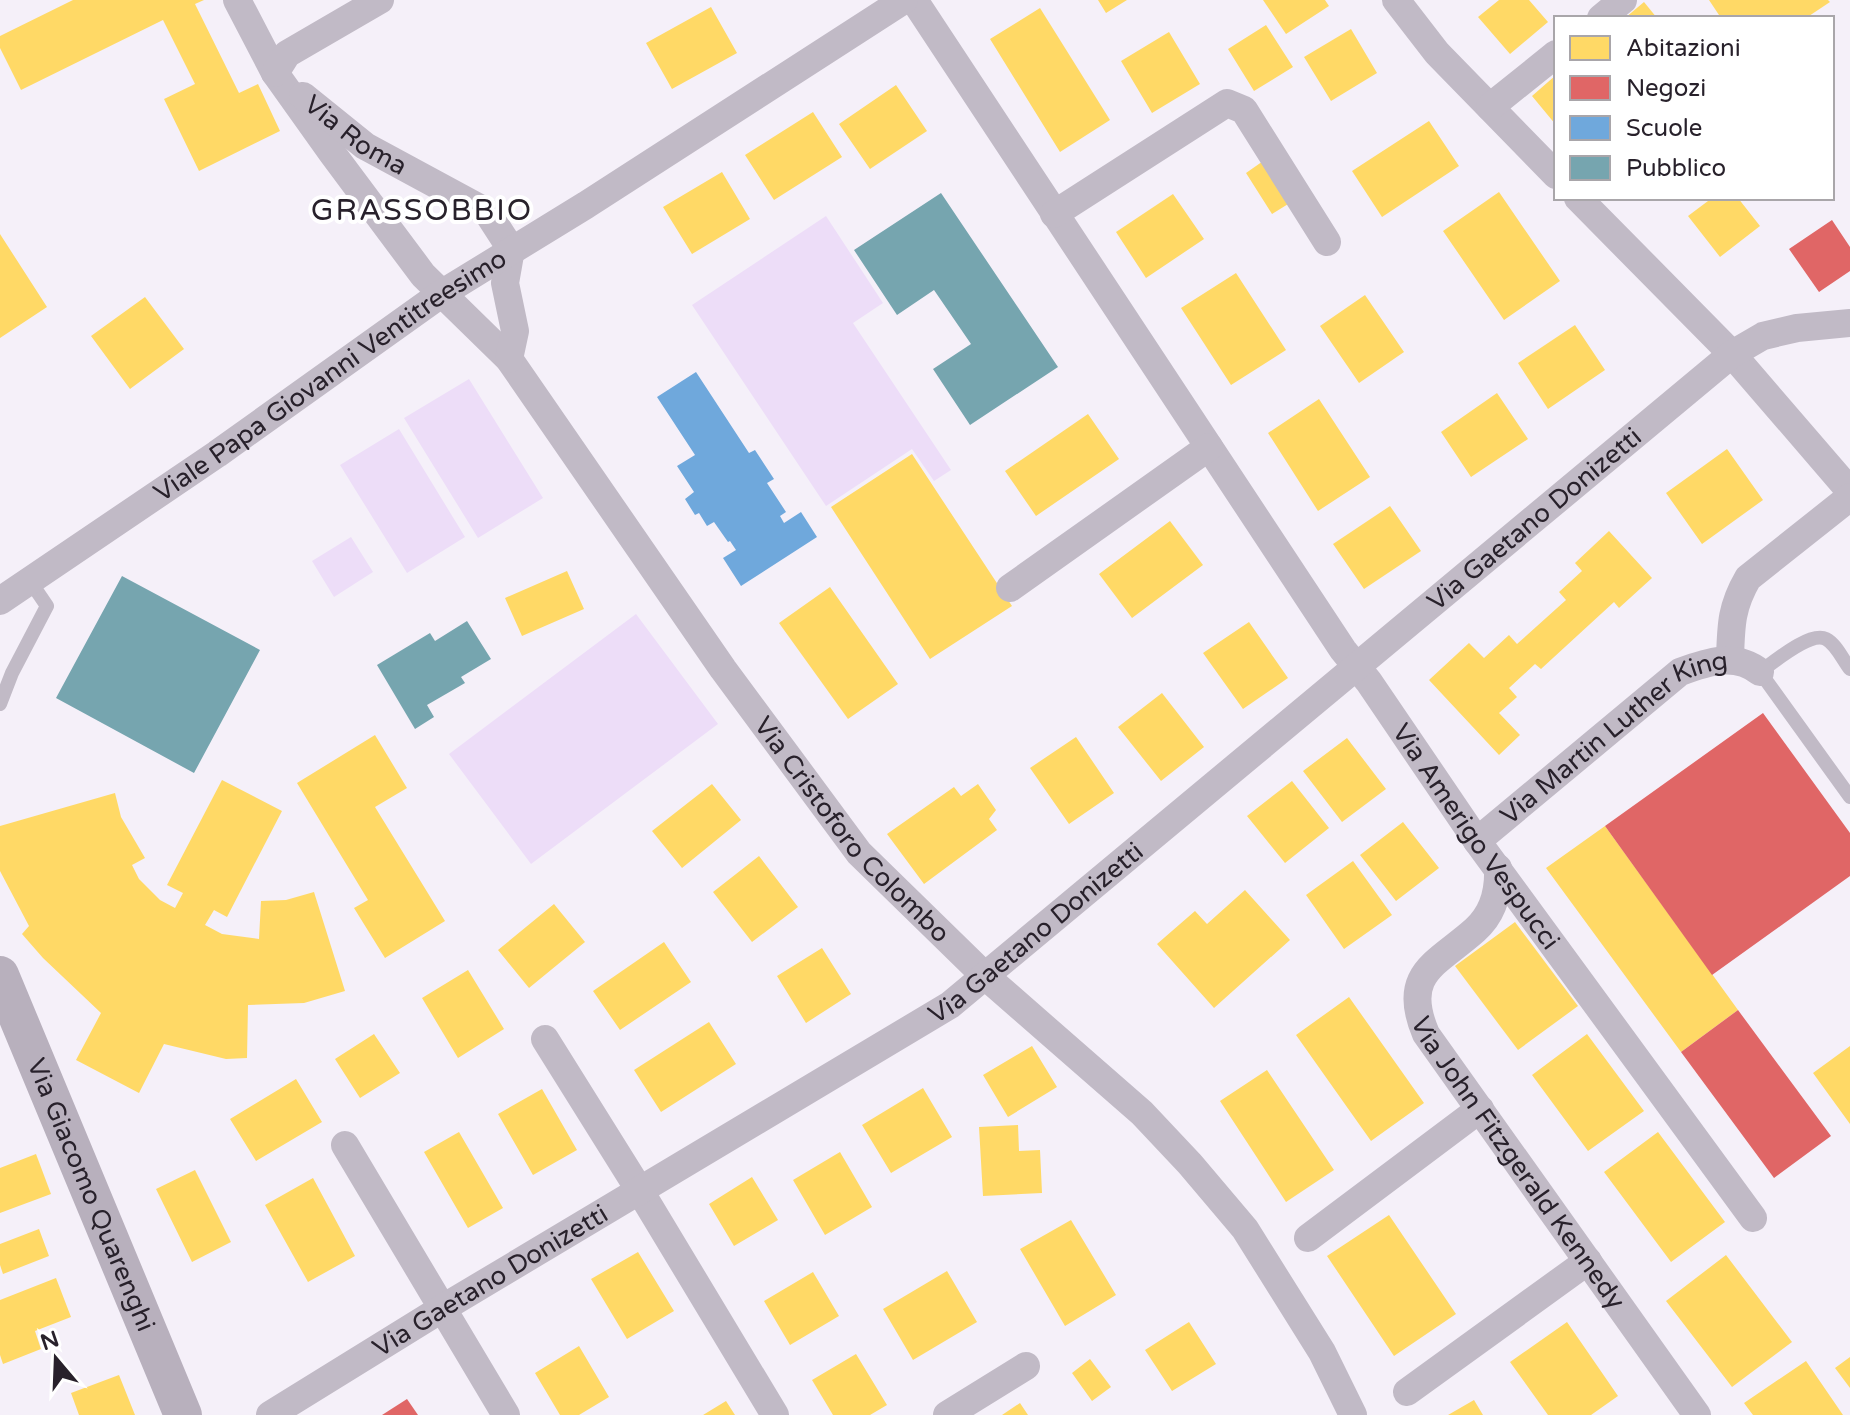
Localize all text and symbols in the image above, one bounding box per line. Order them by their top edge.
legend [1554,16,1834,200]
text: Abitazioni [1626,34,1741,63]
text: Negozi [1626,74,1706,103]
street label: Via Roma [299,88,412,181]
text: Scuole [1626,114,1702,143]
text: Pubblico [1626,154,1726,183]
district label: GRASSOBBIO [311,192,533,229]
street label: Viale Papa Giovanni Ventitreesimo [148,242,512,508]
street label: Via Gaetano Donizetti [1421,421,1647,617]
street label: Via Martin Luther King [1494,645,1729,831]
street label: Via Cristoforo Colombo [748,710,956,949]
street label: Via Amerigo Vespucci [1386,717,1566,955]
street label: Via Gaetano Donizetti [923,835,1149,1030]
street label: Via John Fitzgerald Kennedy [1405,1012,1632,1315]
street label: Via Giacomo Quarenghi [21,1054,162,1336]
street label: Via Gaetano Donizetti [367,1198,613,1363]
north arrow [16,1319,96,1399]
text: N [37,1326,62,1356]

